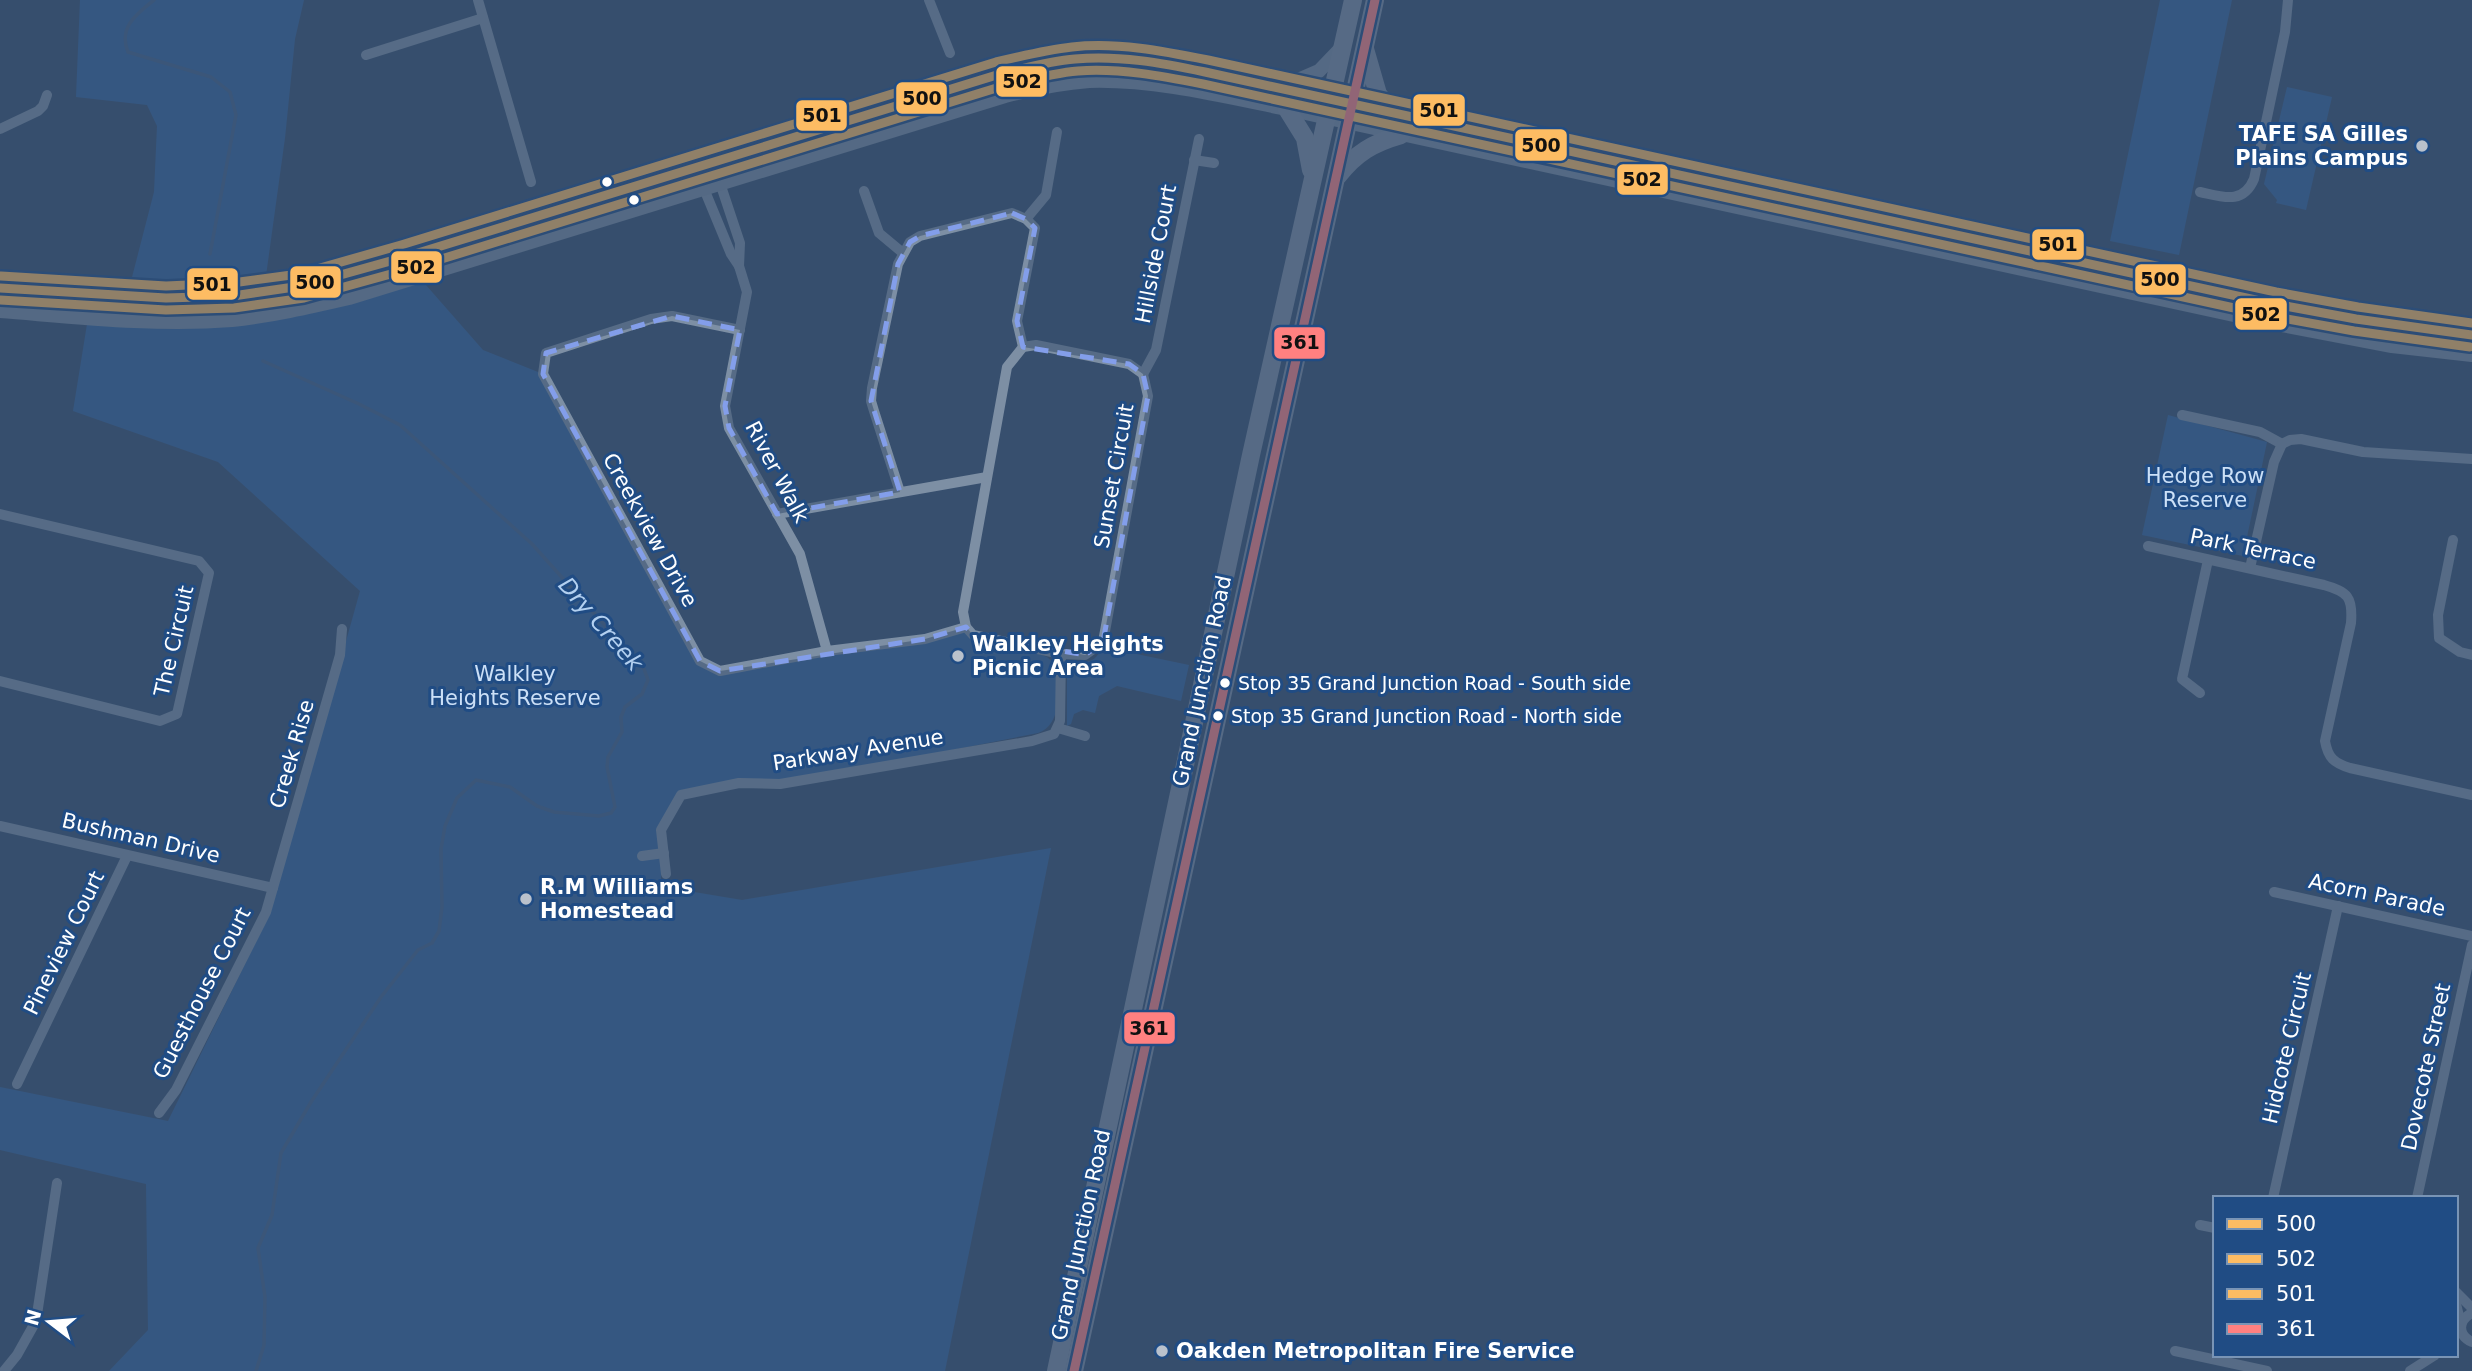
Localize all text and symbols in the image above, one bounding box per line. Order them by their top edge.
line badge: 502 [995,65,1048,98]
text: 502 [1002,70,1042,92]
line badge: 500 [895,81,948,115]
text: 500 [902,87,942,109]
line badge: 501 [1412,93,1466,127]
line badge: 501 [795,99,848,132]
text: 501 [1419,99,1459,121]
text: 501 [802,104,842,126]
place label: TAFE SA Gilles Plains Campus [2235,122,2408,170]
line badge: 500 [1514,128,1568,162]
text: 500 [1521,134,1561,156]
marker: TAFE SA Gilles Plains Campus [2414,138,2430,154]
line badge: 502 [1616,163,1669,196]
text: 502 [1622,168,1662,190]
unlabelled marker [600,175,614,189]
street label: Hillside Court [1131,183,1181,325]
unlabelled marker [627,193,641,207]
line badge: 501 [2031,228,2085,261]
text: 501 [2038,233,2078,255]
line badge: 502 [390,250,443,284]
text: 502 [396,256,436,278]
line badge: 500 [2134,263,2187,296]
line badge: 500 [289,265,342,299]
line badge: 501 [186,267,239,301]
text: 500 [2140,268,2180,290]
text: 500 [295,271,335,293]
text: 501 [192,273,232,295]
line badge: 502 [2234,297,2288,331]
text: 502 [2241,303,2281,325]
line badge: 361 [1273,326,1326,360]
text: 361 [1280,331,1320,353]
street label: Sunset Circuit [1089,402,1139,550]
street label: River Walk [740,417,814,528]
street label: Creekview Drive [598,449,702,611]
park label: Hedge Row Reserve [2146,464,2264,512]
street label: Park Terrace [2188,524,2318,574]
water label: Dry Creek [553,572,650,677]
street label: Grand Junction Road [1168,573,1236,789]
street label: The Circuit [149,583,198,700]
place label: Walkley Heights Picnic Area [972,632,1164,680]
marker: Walkley Heights Picnic Area [950,648,966,664]
park label: Walkley Heights Reserve [429,662,601,710]
place label: Stop 35 Grand Junction Road - South side [1238,672,1631,694]
marker: Stop 35 Grand Junction Road - South side [1218,676,1232,690]
street label: Creek Rise [265,697,319,811]
place label: Stop 35 Grand Junction Road - North side [1231,705,1622,727]
marker: Stop 35 Grand Junction Road - North side [1211,709,1225,723]
street label: Parkway Avenue [771,725,945,775]
street label: Bushman Drive [60,808,222,868]
street label: Pineview Court [19,867,109,1019]
street label: Acorn Parade [2307,869,2447,921]
place label: R.M Williams Homestead [540,875,693,923]
marker: R.M Williams Homestead [518,891,534,907]
street label: Guesthouse Court [148,903,256,1083]
street label: Hidcote Circuit [2258,970,2316,1126]
street label: Dovecote Street [2397,981,2455,1153]
line badge: 361 [1123,1011,1176,1045]
text: 361 [1129,1017,1169,1039]
street label: Grand Junction Road [1047,1127,1115,1343]
legend [2213,1196,2458,1357]
text: 500 [2276,1212,2316,1236]
text: 502 [2276,1247,2316,1271]
text: 501 [2276,1282,2316,1306]
north arrow [14,1287,84,1357]
text: N [20,1307,45,1328]
text: 361 [2276,1317,2316,1341]
place label: Oakden Metropolitan Fire Service [1176,1339,1575,1363]
marker: Oakden Metropolitan Fire Service [1154,1343,1170,1359]

